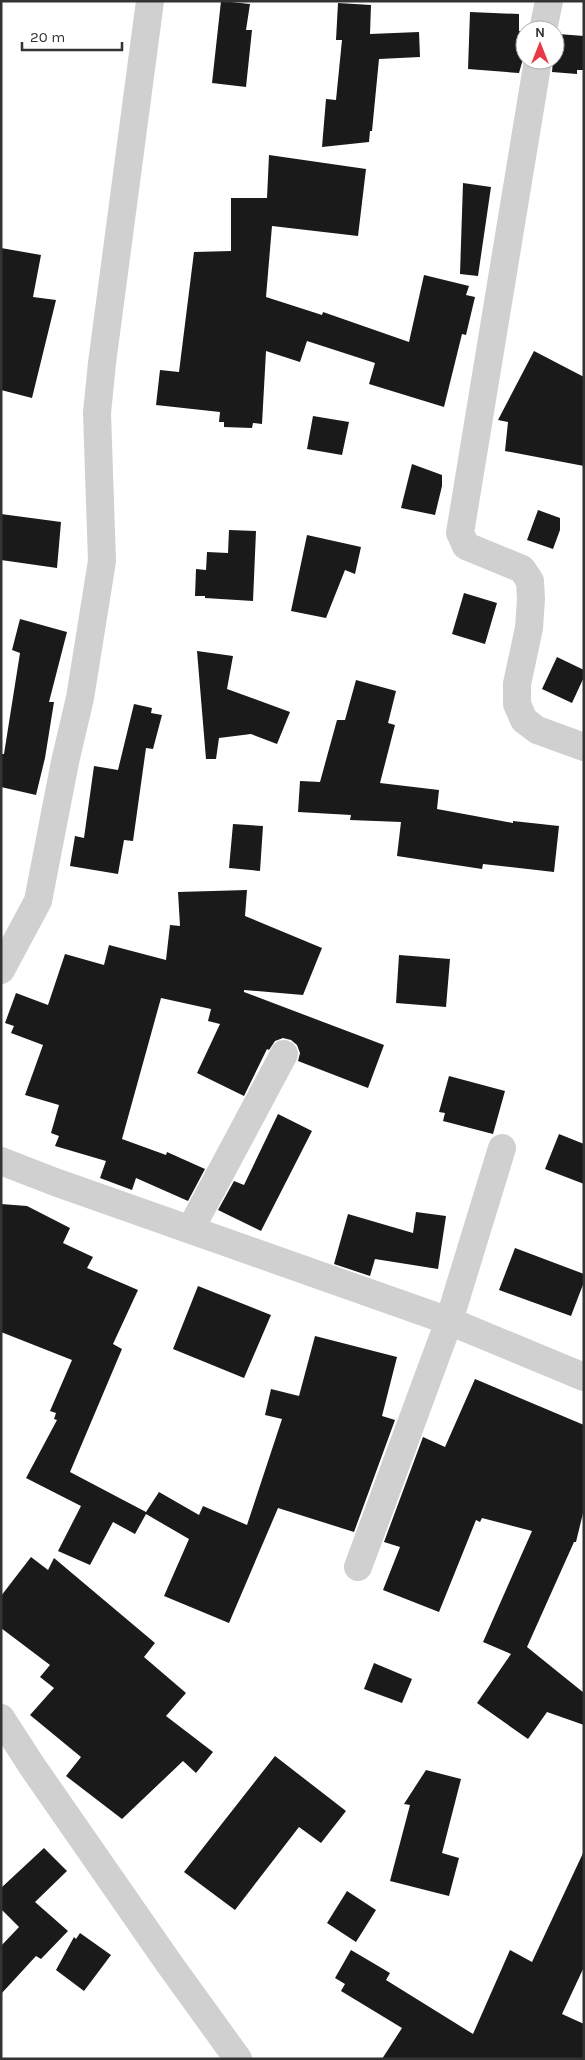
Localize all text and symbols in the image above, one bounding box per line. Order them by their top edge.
scale bar [22,20,122,52]
north arrow [515,20,565,70]
text: N [535,24,545,41]
text: 20 m [30,28,65,46]

